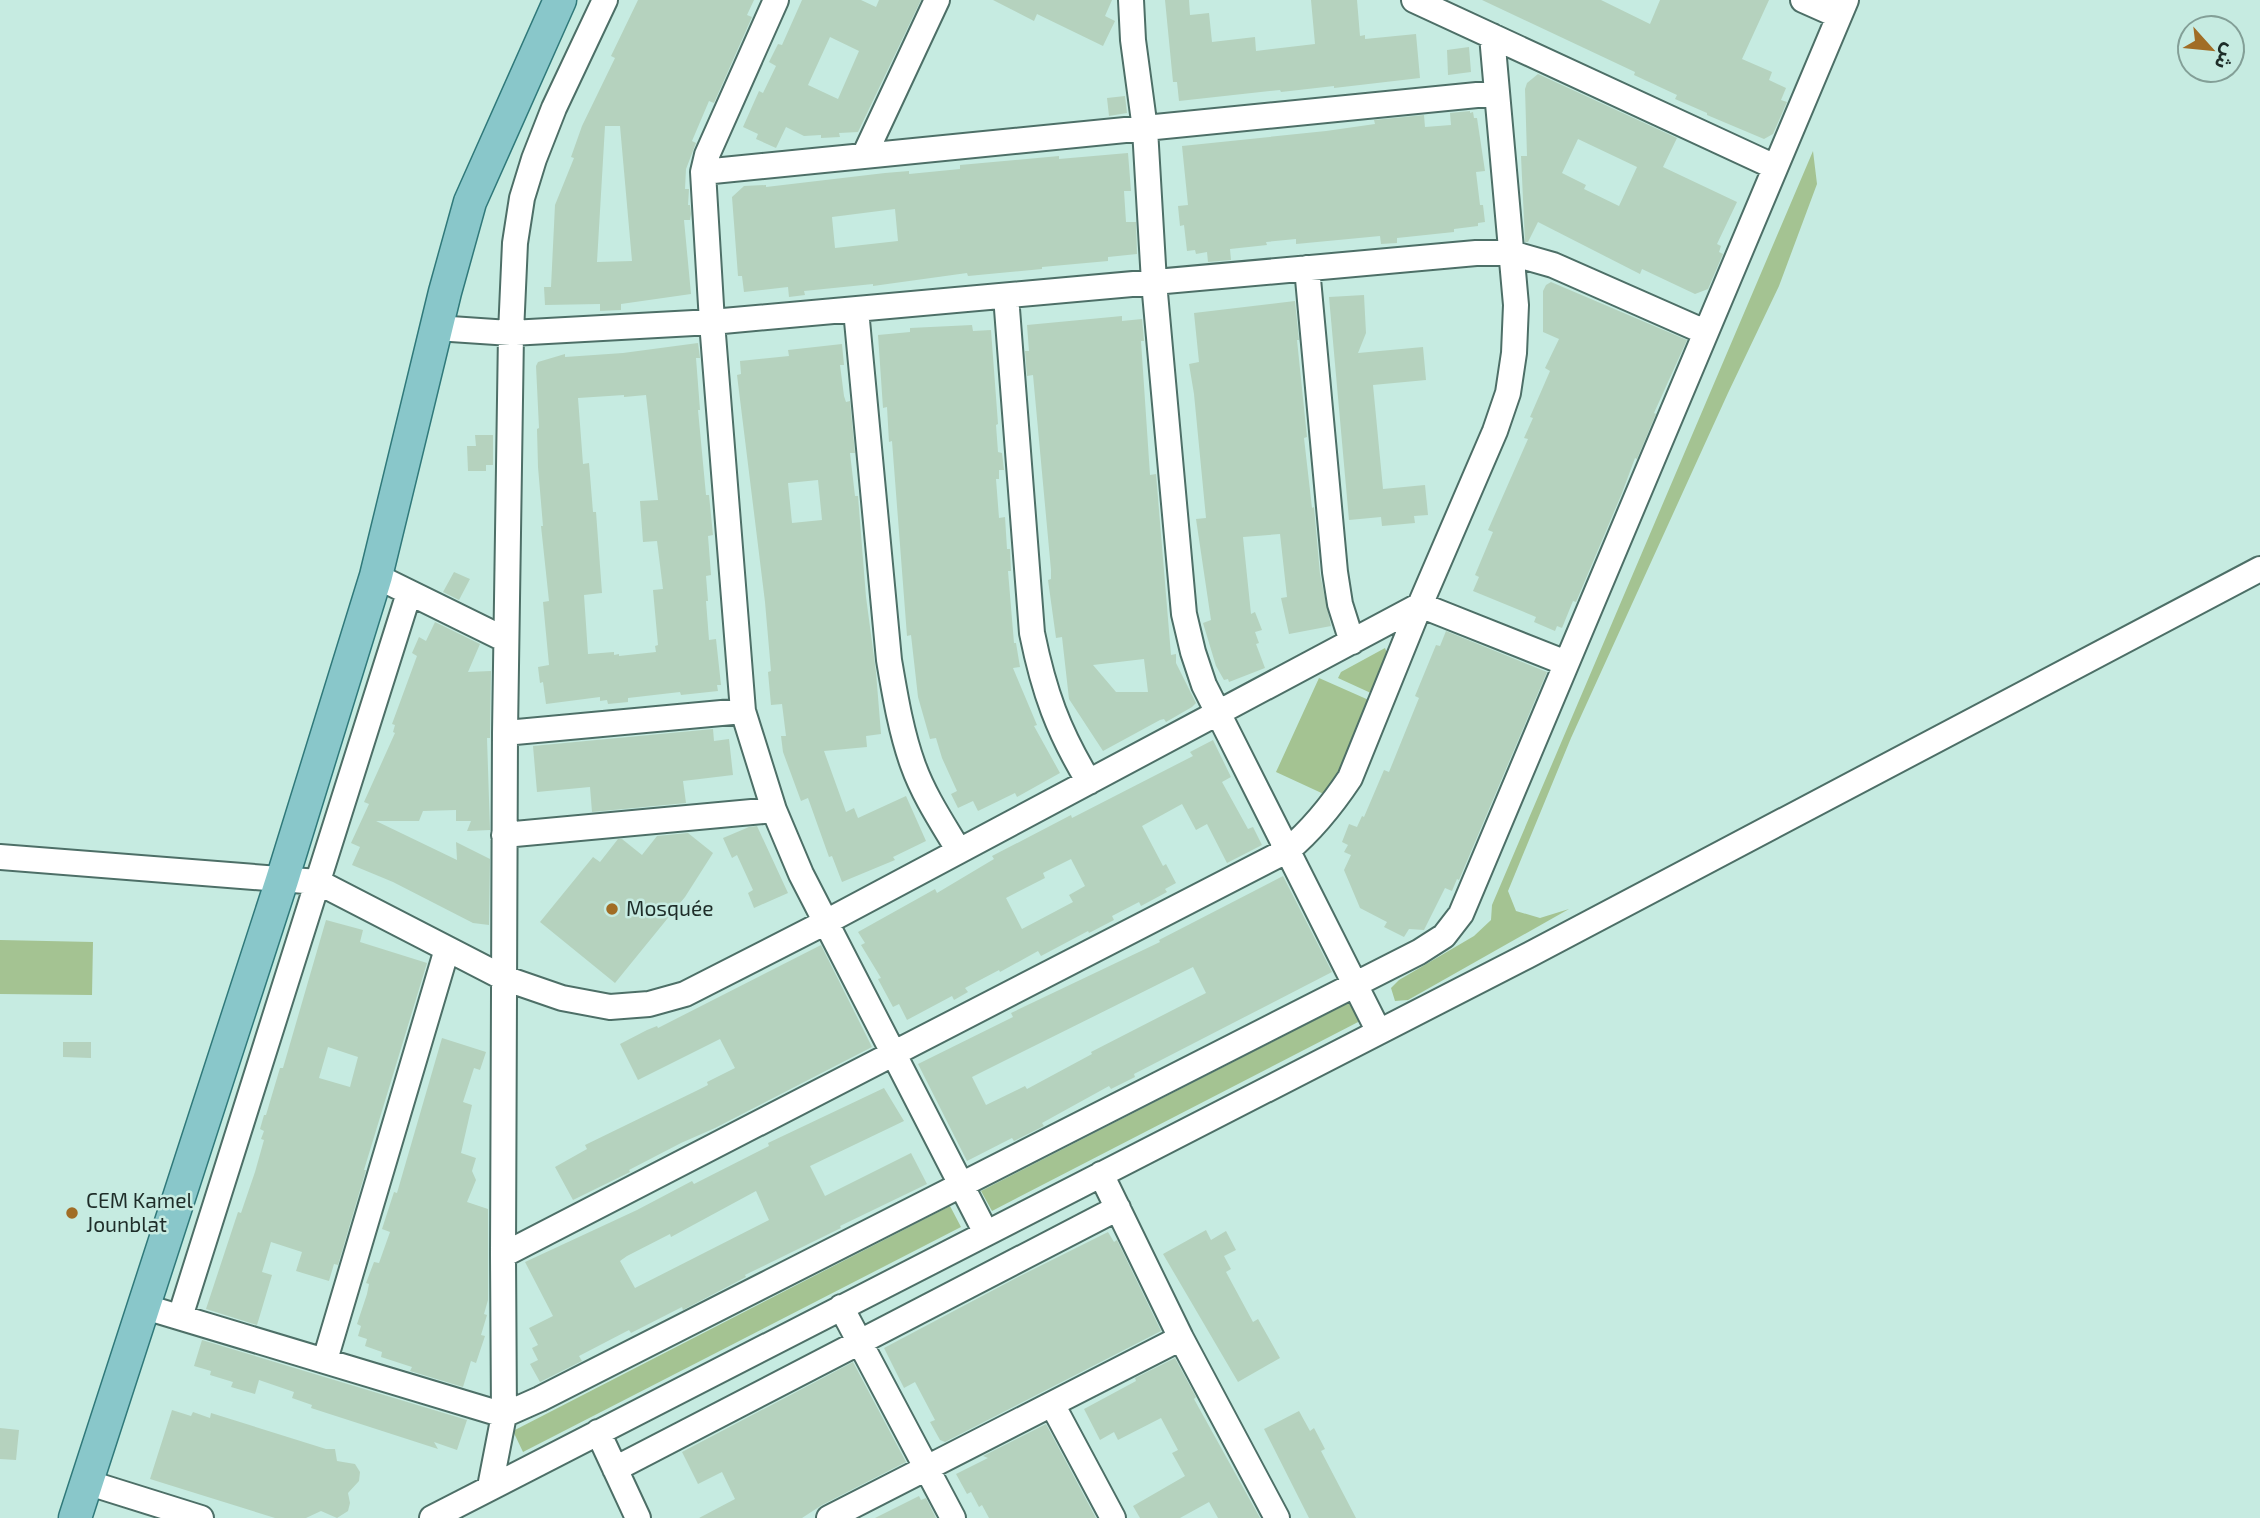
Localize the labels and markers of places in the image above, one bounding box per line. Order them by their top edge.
place label: Mosquée [626,895,714,920]
marker: Mosquée [604,901,620,917]
place label: CEM Kamel Jounblat [86,1187,193,1236]
marker: CEM Kamel Jounblat [64,1205,80,1221]

